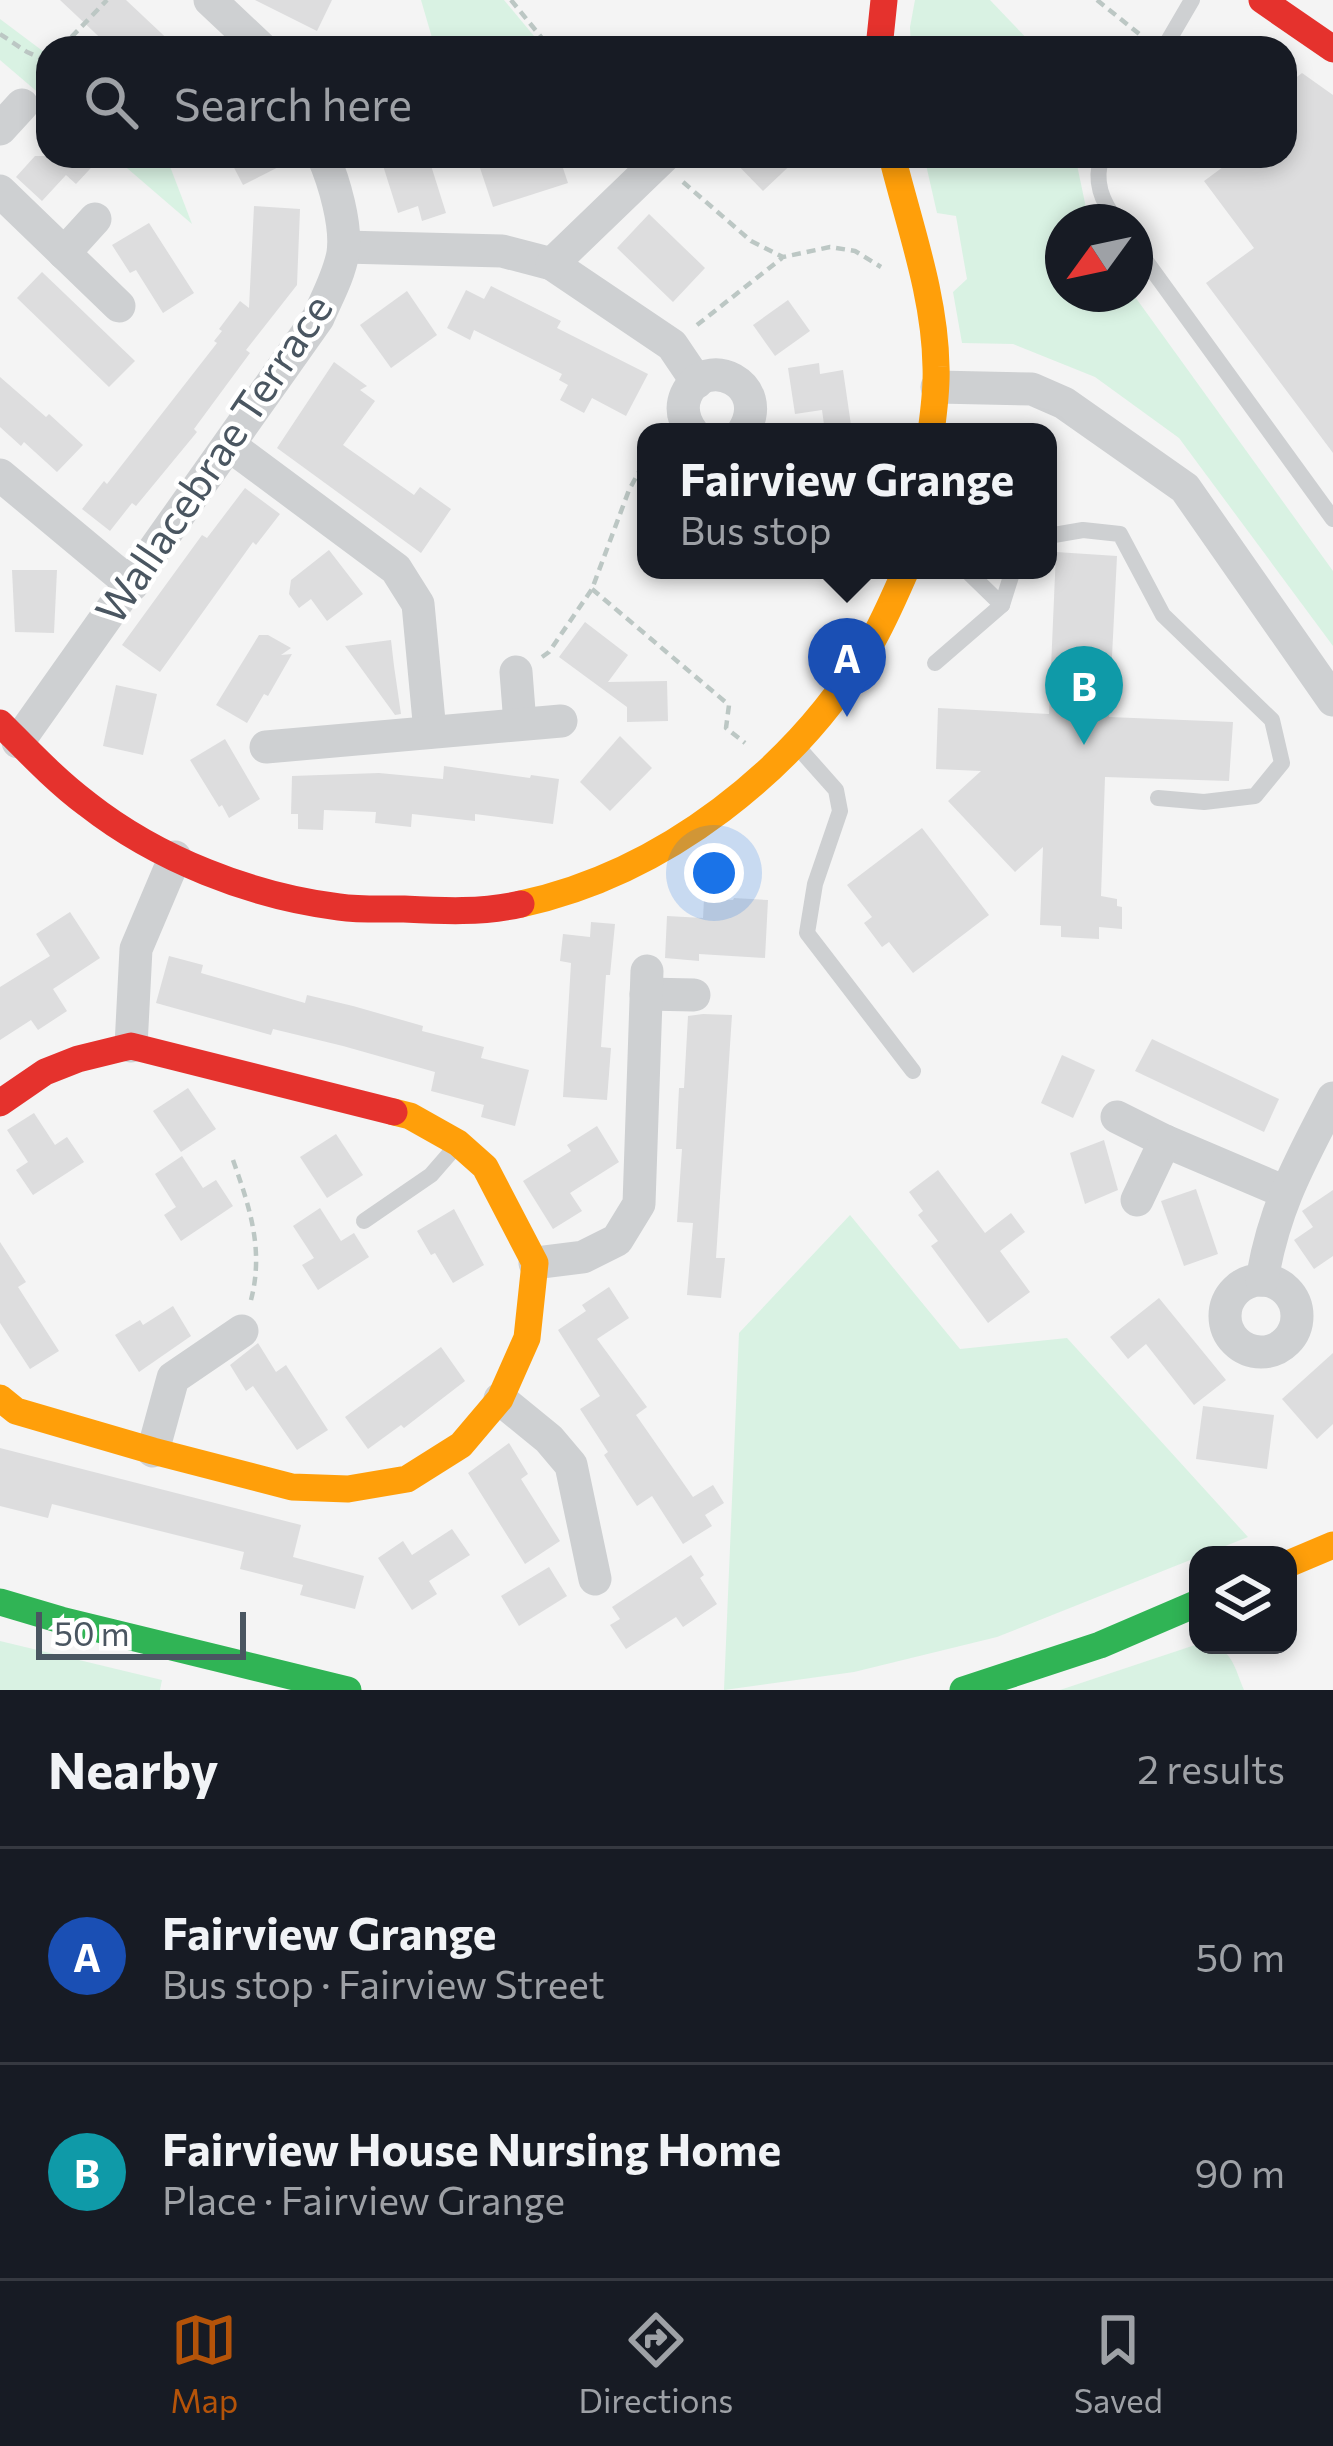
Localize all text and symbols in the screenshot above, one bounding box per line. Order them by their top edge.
search box [36,36,1297,168]
icon: search [78,69,144,135]
text: Search here [174,75,412,130]
north arrow [1045,204,1153,312]
street label: Wallacebrae Terrace [83,283,342,632]
popup [637,423,1057,579]
text: Fairview Grange [680,450,1014,505]
text: Bus stop [680,505,832,553]
pin: A [808,618,886,717]
pin: B [1045,646,1123,745]
your location [684,843,744,903]
map controls [1189,1546,1297,1654]
button: layers [1189,1546,1297,1654]
scale bar [36,1606,246,1659]
text: 50 m [54,1612,130,1653]
text: Nearby [48,1737,218,1800]
text: 2 results [1137,1744,1285,1792]
text: Fairview Grange [162,1904,496,1959]
text: A [73,1932,101,1980]
text: 50 m [1196,1932,1285,1980]
text: Bus stop · Fairview Street [162,1959,605,2007]
text: Fairview House Nursing Home [162,2120,781,2175]
text: B [74,2148,100,2196]
text: 90 m [1194,2148,1285,2196]
text: Place · Fairview Grange [162,2175,565,2223]
tab: Map [170,2307,238,2420]
tab: Directions [579,2307,733,2420]
tab: Saved [1074,2307,1163,2420]

